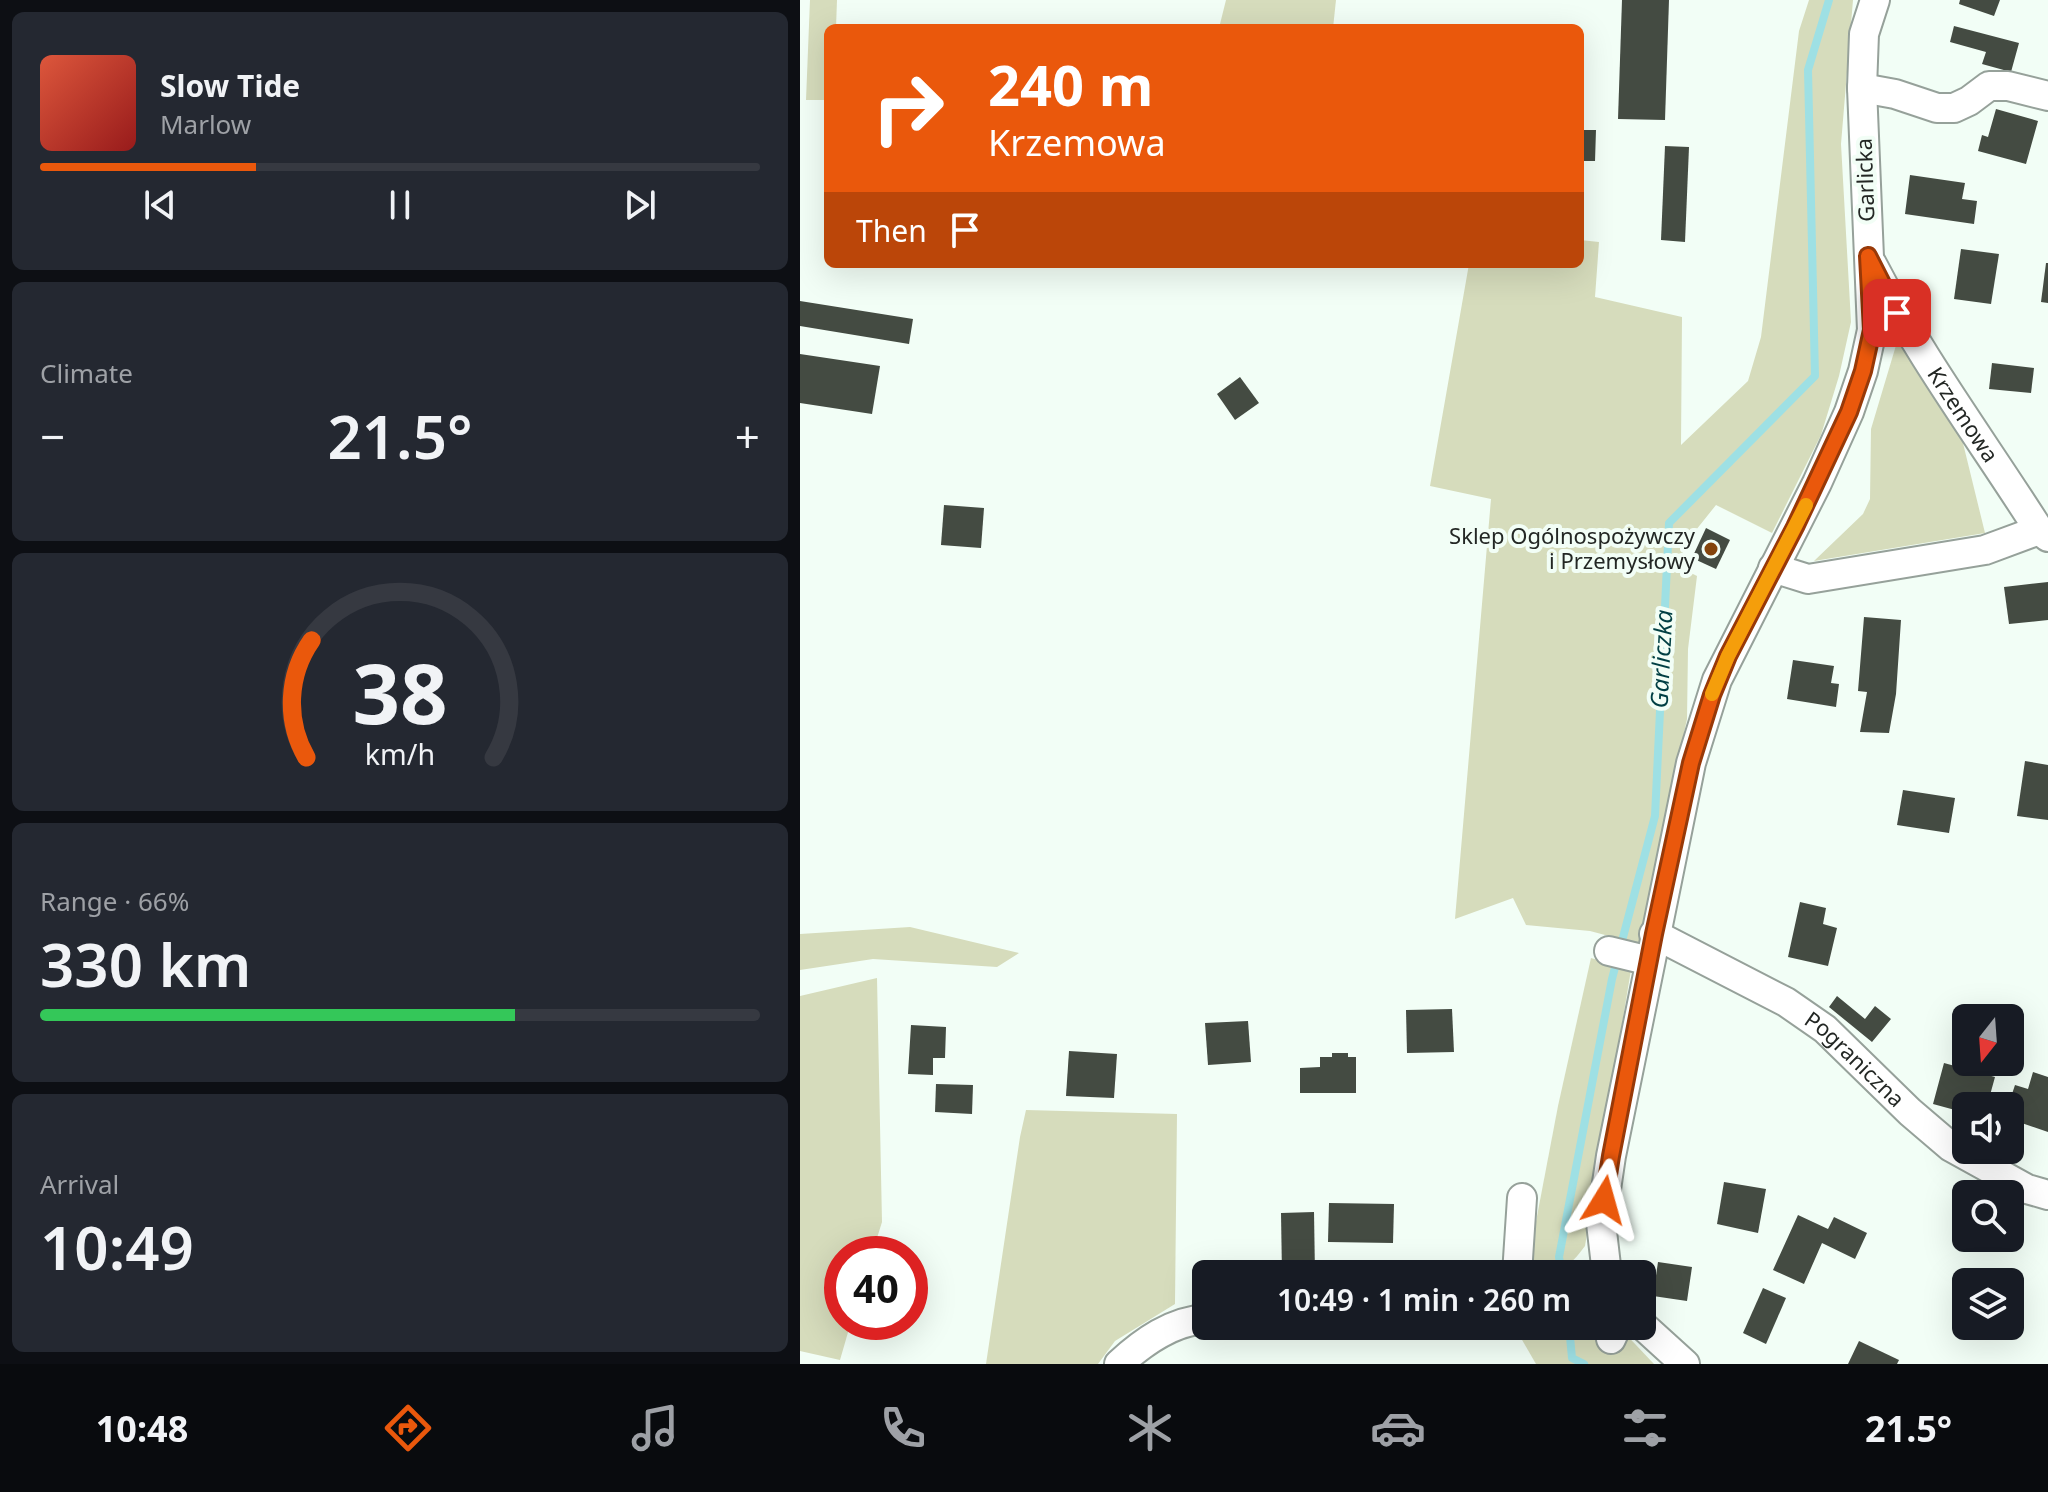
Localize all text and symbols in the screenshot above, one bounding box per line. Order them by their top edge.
text: 240 m [988,46,1153,122]
icon: right [856,56,960,160]
text: Slow Tide [160,65,300,106]
text: Marlow [160,106,251,142]
text: Krzemowa [988,118,1166,167]
street label: Garlicka [1848,138,1880,222]
icon: previous [138,183,182,227]
icon: pause [378,183,422,227]
icon: next [618,183,662,227]
icon: arrive [943,208,987,252]
text: Then [856,210,927,251]
pin [1863,279,1931,347]
icon: arrive [1875,291,1919,335]
text: Climate [40,355,133,391]
street label: Krzemowa [1921,360,2006,468]
text: 21.5° [327,395,473,477]
text: − [40,406,65,466]
text: + [735,406,760,466]
place label: Sklep Ogólnospożywczy i Przemysłowy [1449,520,1696,575]
marker: Sklep Ogólnospożywczy i Przemysłowy [1702,540,1720,558]
water label: Garliczka [1641,608,1680,709]
text: 38 [352,635,448,748]
text: km/h [365,734,435,773]
text: Range · 66% [40,883,189,919]
text: 330 km [40,923,251,1005]
street label: Pograniczna [1799,1004,1912,1113]
north arrow [1952,1004,2024,1076]
map controls [1952,1004,2024,1340]
button: sound [1952,1092,2024,1164]
position arrow [1562,1158,1646,1242]
text: Arrival [40,1166,119,1202]
button: search [1952,1180,2024,1252]
text: 10:49 [40,1206,194,1288]
speed limit sign: 40 [824,1236,928,1340]
button: layers [1952,1268,2024,1340]
text: 10:49 · 1 min · 260 m [1277,1279,1571,1320]
icon: directions [380,1400,436,1456]
icon: music [627,1400,683,1456]
icon: phone [875,1400,931,1456]
icon: climate [1122,1400,1178,1456]
icon: car [1370,1400,1426,1456]
icon: filters [1617,1400,1673,1456]
text: 10:48 [96,1404,188,1453]
text: 21.5° [1865,1404,1952,1453]

